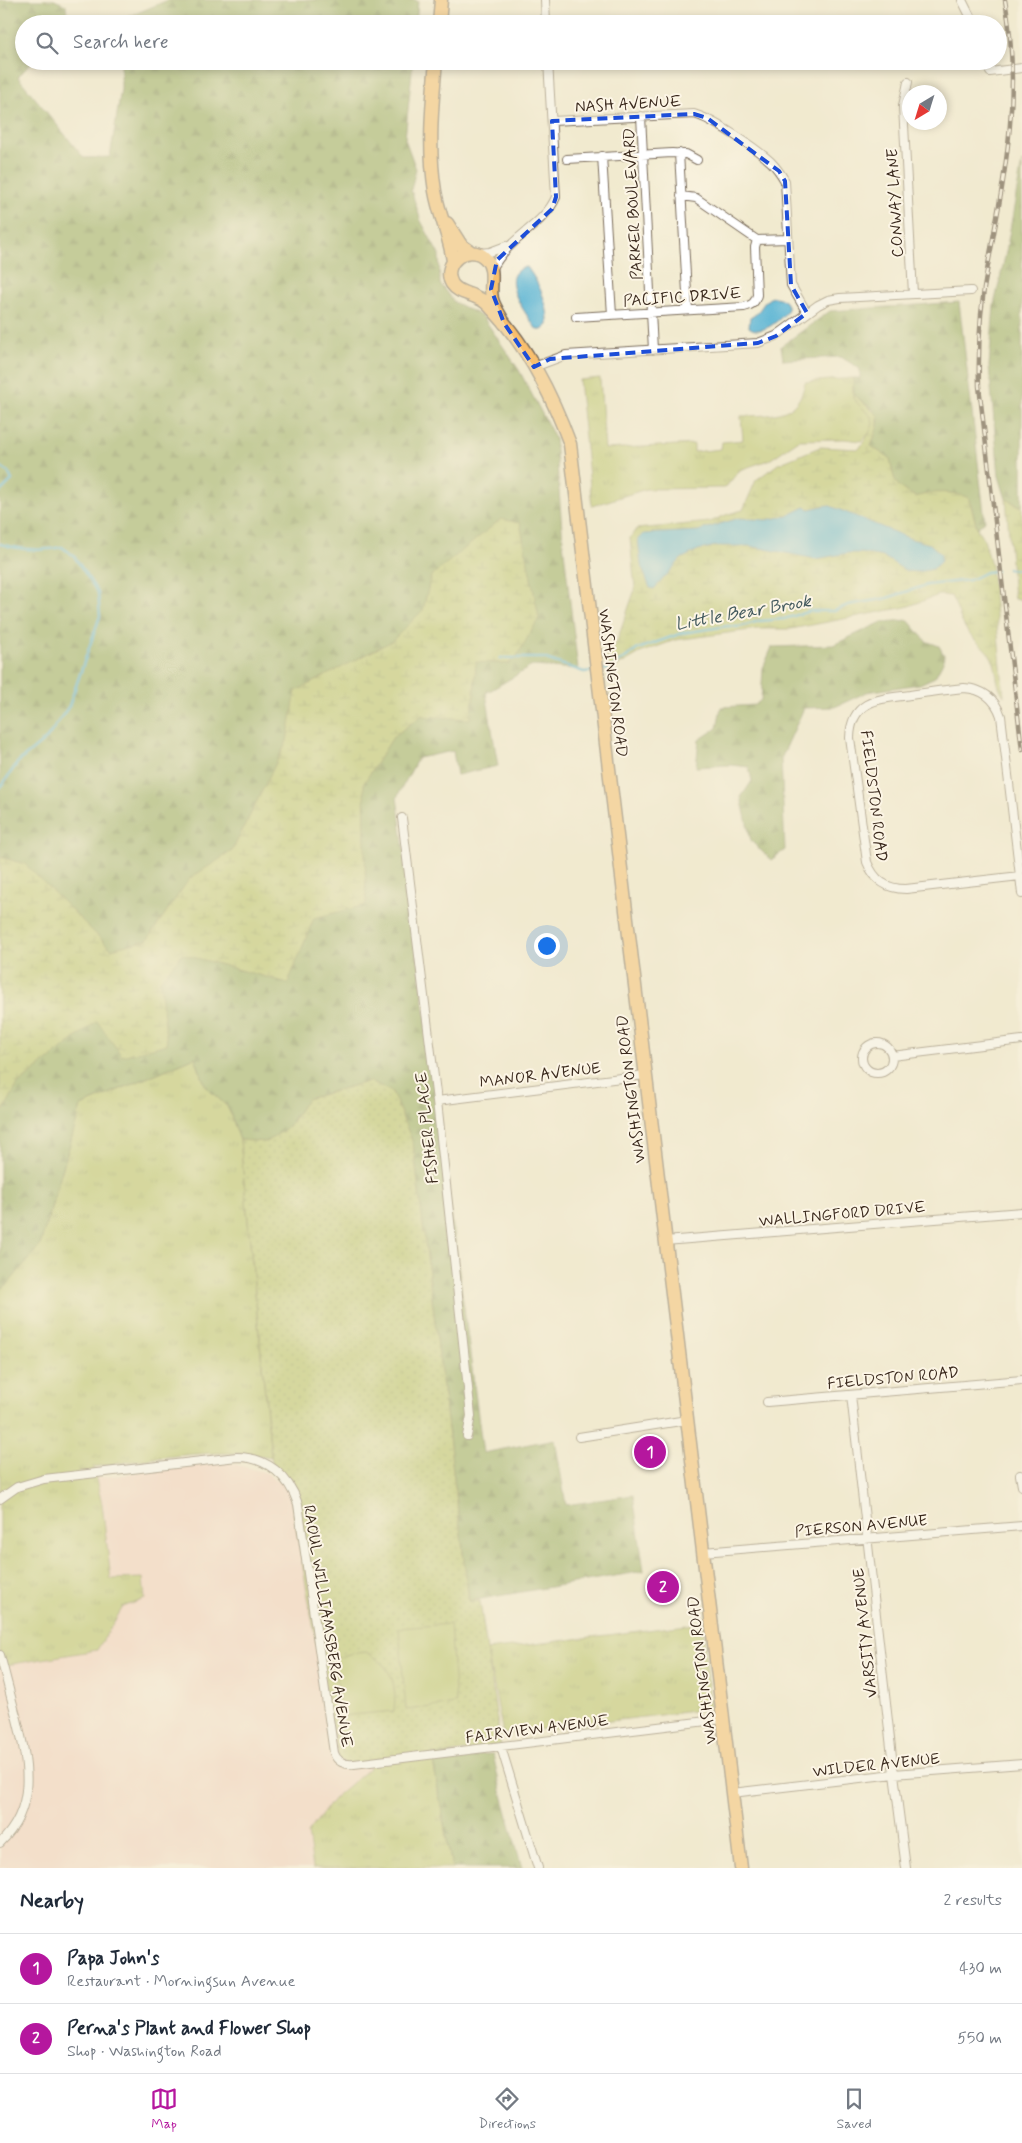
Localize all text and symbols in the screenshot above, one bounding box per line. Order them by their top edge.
search box [15,15,1007,70]
icon: search [33,29,61,57]
text: Search here [73,30,169,55]
north arrow [902,85,947,130]
street label: NASH AVENUE [575,91,682,118]
street label: PARKER BOULEVARD [619,127,648,281]
street label: CONWAY LANE [882,148,909,258]
street label: PACIFIC DRIVE [623,283,742,312]
water label: Little Bear Brook [673,589,814,637]
street label: WASHINGTON ROAD [593,608,632,759]
street label: FIELDSTON ROAD [855,729,892,863]
your location [534,933,560,959]
street label: WASHINGTON ROAD [612,1013,651,1164]
street label: MANOR AVENUE [478,1058,602,1093]
street label: FISHER PLACE [411,1071,444,1185]
street label: WALLINGFORD DRIVE [758,1197,926,1232]
street label: FIELDSTON ROAD [826,1362,960,1395]
pin: 1 [634,1433,666,1471]
street label: RAOUL WILLIAMSBERG AVENUE [298,1504,357,1749]
street label: PIERSON AVENUE [794,1510,928,1543]
street label: VARSITY AVENUE [848,1567,883,1699]
pin: 2 [647,1568,679,1606]
street label: WASHINGTON ROAD [683,1594,722,1745]
street label: FAIRVIEW AVENUE [464,1710,610,1749]
street label: WILDER AVENUE [812,1748,941,1783]
text: Nearby [20,1887,84,1915]
text: 2 results [944,1890,1002,1911]
text: Papa John's [67,1946,159,1971]
text: 1 [32,1958,40,1979]
text: 430 m [959,1958,1002,1979]
text: Restaurant · Morningsun Avenue [67,1971,295,1992]
text: Perna's Plant and Flower Shop [67,2016,311,2041]
text: 2 [32,2028,40,2049]
text: 550 m [957,2028,1002,2049]
text: Shop · Washington Road [67,2041,222,2062]
tab: Map [150,2085,178,2133]
tab: Directions [479,2085,536,2133]
tab: Saved [836,2085,872,2133]

